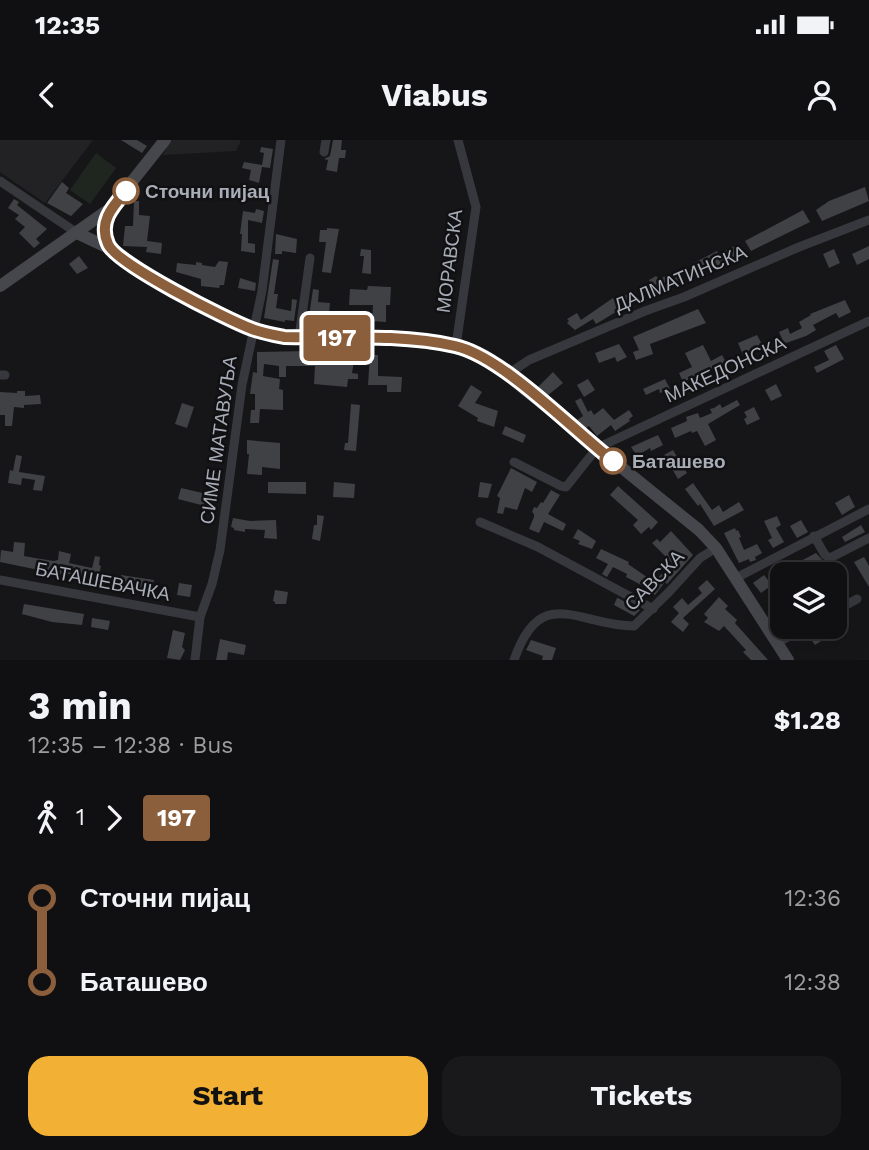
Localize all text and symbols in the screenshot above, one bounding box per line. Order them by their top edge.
text: 12:35 [35,10,100,40]
icon: back [28,76,66,114]
text: Viabus [381,76,488,114]
icon: person [803,76,841,114]
marker: Сточни пијац [113,178,139,204]
place label: Сточни пијац [145,180,270,203]
street label: МОРАВСКА [432,208,467,314]
street label: ДАЛМАТИНСКА [610,240,750,317]
line badge: 197 [297,315,377,361]
text: 197 [317,324,357,352]
street label: МАКЕДОНСКА [661,331,790,408]
street label: СИМЕ МАТАВУЉА [195,354,242,526]
marker: Баташево [600,448,626,474]
place label: Баташево [632,450,726,473]
street label: САВСКА [620,545,689,615]
street label: БАТАШЕВАЧКА [34,557,172,606]
map controls [770,562,847,639]
button: layers [770,562,847,639]
text: 3 min [28,684,132,728]
text: $1.28 [774,705,841,735]
text: 12:35 – 12:38 · Bus [28,732,233,759]
icon: walk [28,799,66,837]
icon: forward [95,799,133,837]
text: 1 [76,804,85,831]
text: 197 [157,804,196,832]
text: Сточни пијац [80,883,250,913]
text: 12:36 [784,885,841,912]
text: Баташево [80,967,208,997]
text: 12:38 [784,969,841,996]
button: Start [28,1056,428,1136]
button: Tickets [442,1056,841,1136]

